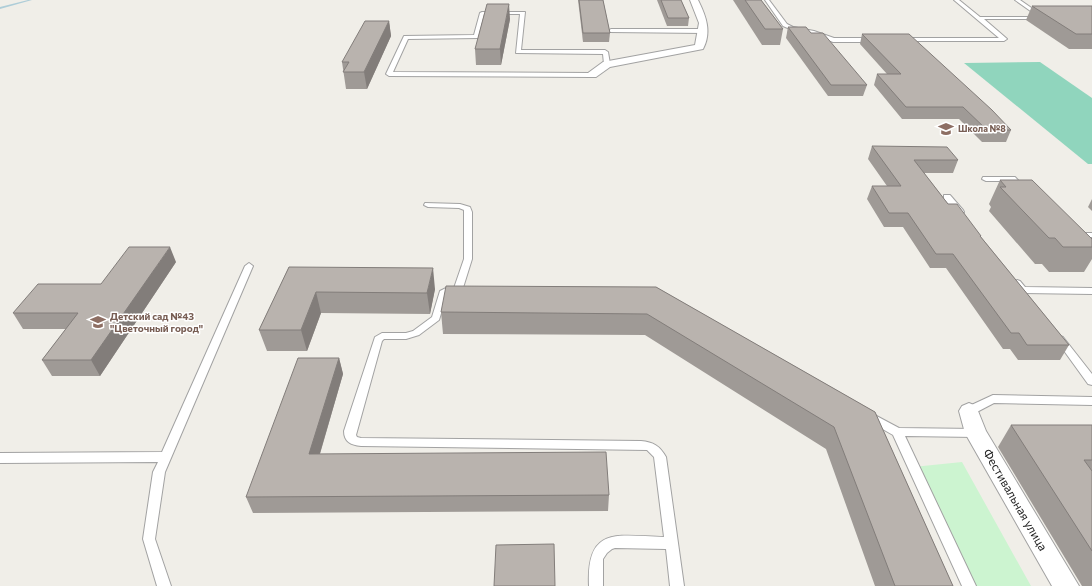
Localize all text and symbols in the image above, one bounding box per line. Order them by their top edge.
school or university icon: Школа №8 [937,120,955,138]
place label: Школа №8 [958,123,1006,134]
place label: Детский сад №43 "Цветочный город" [110,310,203,334]
school or university icon: Детский сад №43 "Цветочный город" [89,313,107,331]
street label: Фестивальная улица [981,446,1051,553]

